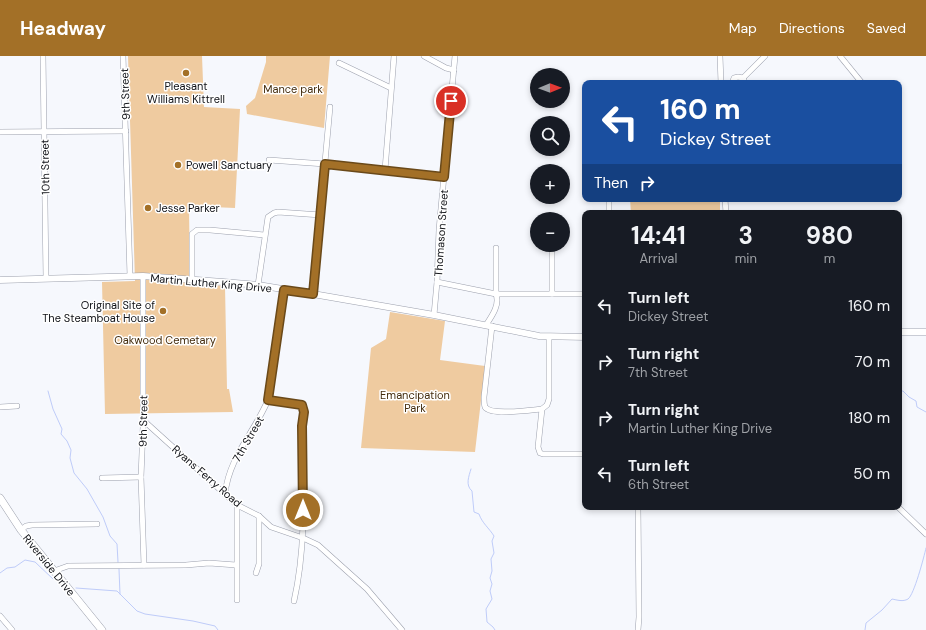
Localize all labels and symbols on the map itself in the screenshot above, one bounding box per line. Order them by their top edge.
street label: 9th Street [117,68,133,120]
marker: Pleasant Williams Kittrell [181,68,191,78]
north arrow [530,68,570,108]
place label: Pleasant Williams Kittrell [147,79,225,106]
park label: Mance park [263,82,323,96]
pin [434,84,468,118]
street label: 10th Street [38,139,52,195]
place label: Powell Sanctuary [186,158,272,172]
marker: Powell Sanctuary [173,160,183,170]
street label: Thomason Street [431,189,451,277]
place label: Jesse Parker [156,201,220,215]
marker: Jesse Parker [143,203,153,213]
street label: Martin Luther King Drive [150,271,272,295]
place label: Original Site of The Steamboat House [42,298,155,325]
marker: Original Site of The Steamboat House [158,306,168,316]
park label: Oakwood Cemetary [114,333,216,347]
park label: Emancipation Park [380,388,450,415]
street label: 9th Street [136,395,150,447]
street label: 7th Street [229,414,267,464]
street label: Ryans Ferry Road [169,442,245,510]
position arrow [282,489,324,531]
street label: Riverside Drive [20,531,78,599]

